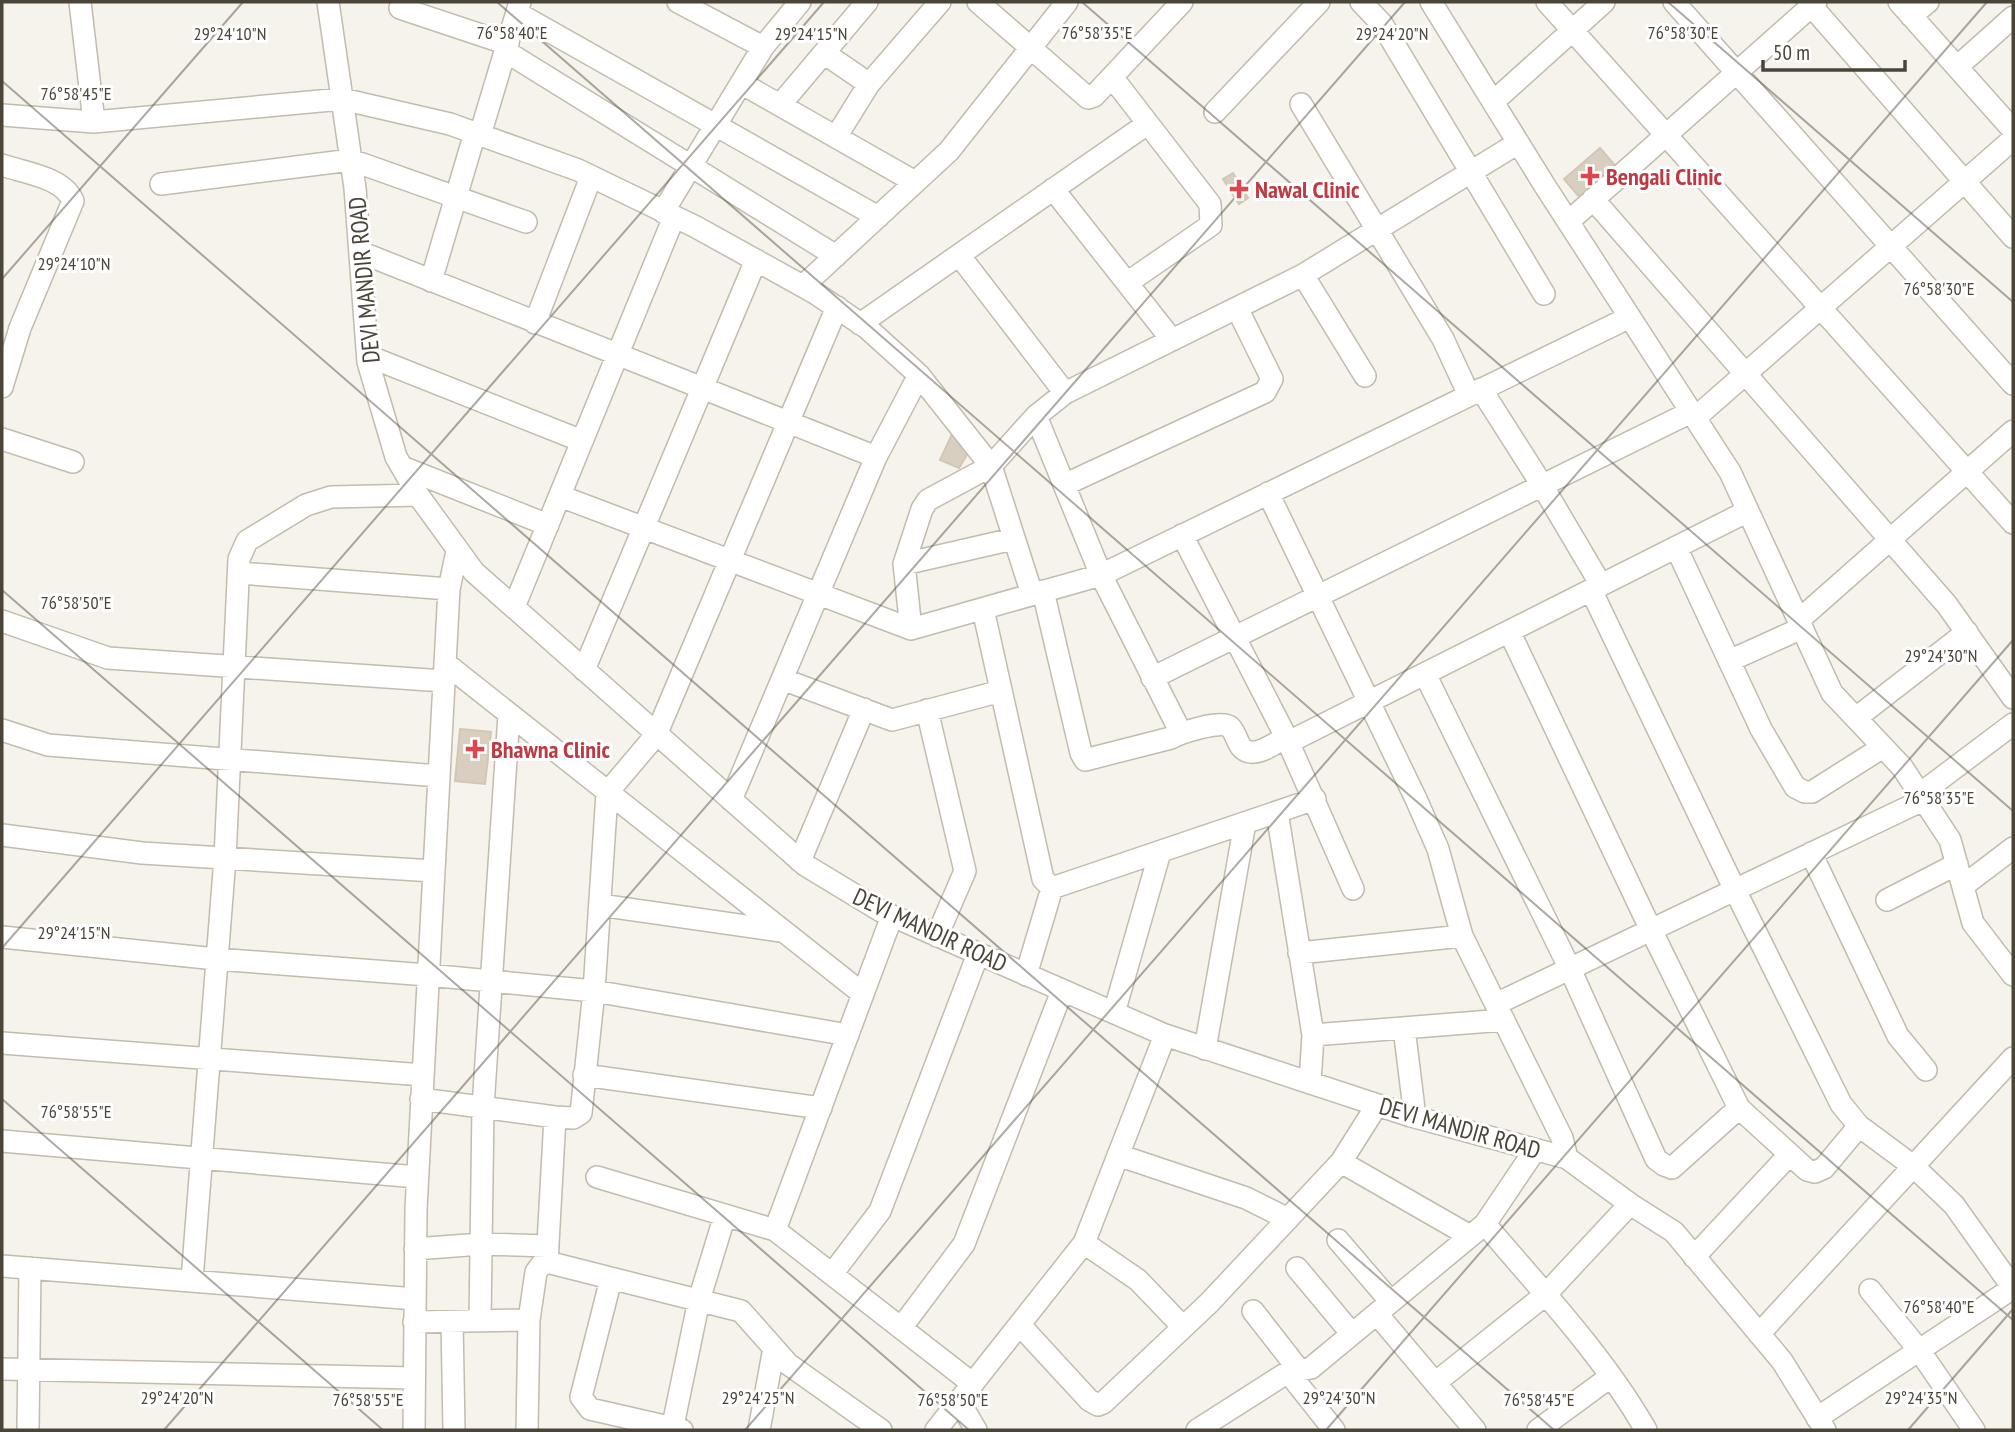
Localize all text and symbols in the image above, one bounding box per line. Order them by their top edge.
text: 76°58'40"E [477,21,547,44]
text: 76°58'35"E [1062,21,1132,44]
text: 76°58'30"E [1648,21,1718,44]
text: 29°24'10"N [194,22,266,45]
text: 29°24'15"N [775,22,847,45]
text: 29°24'20"N [1356,22,1428,45]
scale bar [1763,28,1905,72]
text: 50 m [1773,39,1810,66]
text: 76°58'45"E [41,82,111,105]
place label: Bengali Clinic [1606,161,1723,192]
marker: Bengali Clinic [1580,166,1600,186]
place label: Nawal Clinic [1255,174,1360,205]
marker: Nawal Clinic [1229,179,1249,199]
street label: DEVI MANDIR ROAD [341,196,387,364]
text: 29°24'10"N [38,252,110,275]
text: 76°58'30"E [1904,277,1974,300]
text: 76°58'50"E [41,591,111,614]
text: 29°24'30"N [1905,644,1977,667]
place label: Bhawna Clinic [491,734,610,765]
marker: Bhawna Clinic [465,739,485,759]
text: 76°58'35"E [1904,786,1974,809]
street label: DEVI MANDIR ROAD [848,881,1012,979]
text: 29°24'15"N [38,921,110,944]
street label: DEVI MANDIR ROAD [1376,1090,1544,1166]
text: 76°58'55"E [41,1100,111,1123]
text: 76°58'40"E [1904,1295,1974,1318]
text: 29°24'20"N [141,1386,213,1409]
text: 29°24'25"N [722,1386,794,1409]
text: 29°24'30"N [1303,1386,1375,1409]
text: 29°24'35"N [1885,1386,1957,1409]
text: 76°58'55"E [333,1388,403,1411]
text: 76°58'50"E [918,1388,988,1411]
text: 76°58'45"E [1504,1388,1574,1411]

